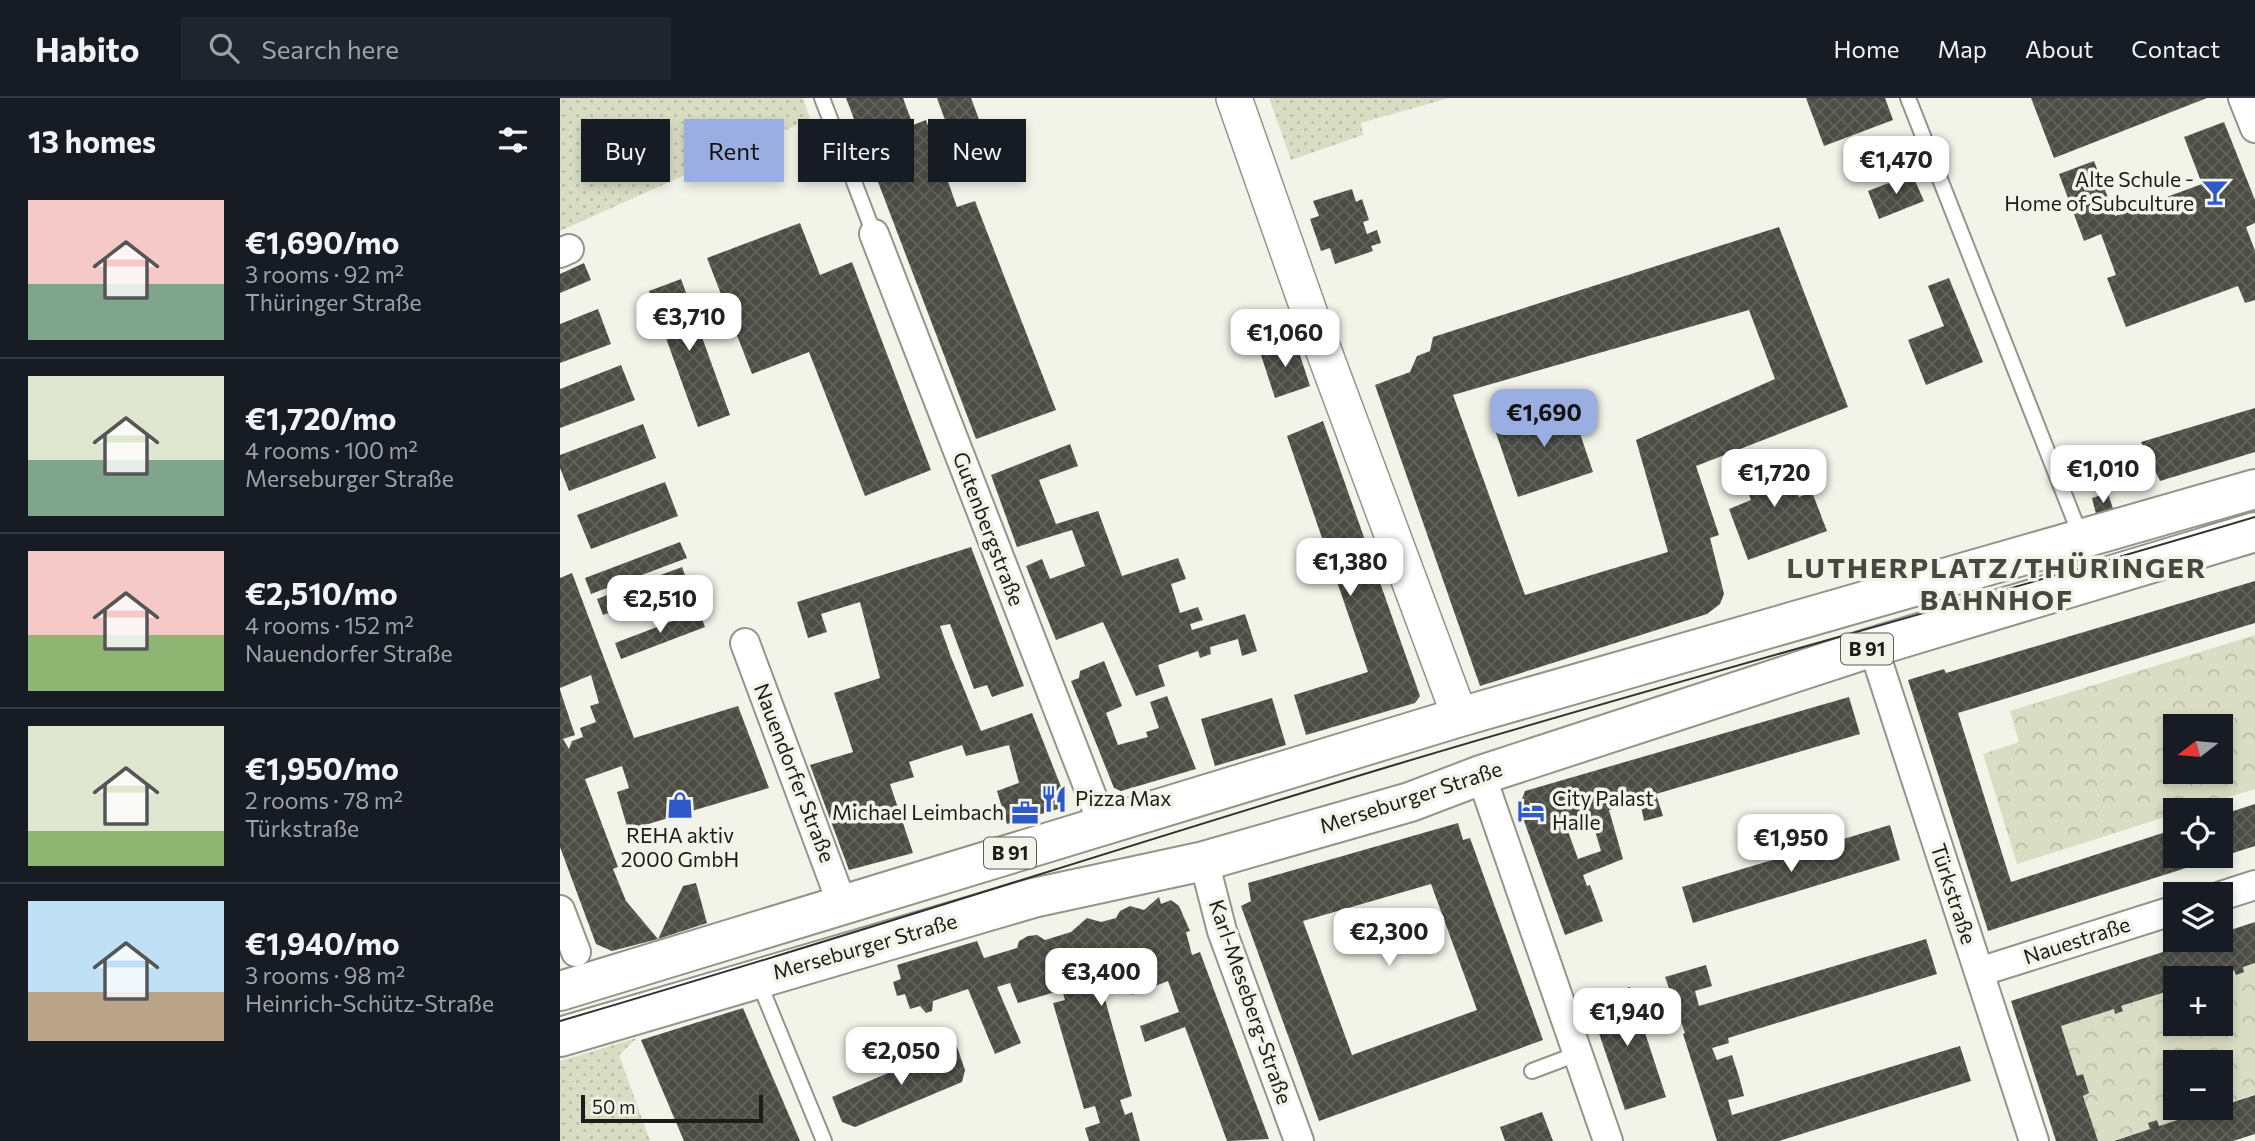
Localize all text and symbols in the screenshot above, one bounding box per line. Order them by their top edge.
search box [181,17,671,80]
text: Habito [35,28,139,69]
icon: search [205,29,243,67]
text: Search here [261,33,399,64]
text: Home [1834,34,1900,63]
text: Map [1938,34,1987,63]
text: About [2025,34,2093,63]
text: Contact [2131,34,2220,63]
chip: Buy [581,119,670,182]
chip: Rent [684,119,784,182]
chip: Filters [798,119,914,182]
chip: New [928,119,1026,182]
icon: filters [494,121,532,159]
text: 13 homes [28,122,156,159]
pin: €1,470 [1839,136,1953,196]
text: €1,470 [1859,145,1933,173]
place label: Alte Schule - Home of Subculture [2004,166,2194,215]
bar icon: Alte Schule - Home of Subculture [2200,177,2230,207]
text: €1,690/mo [245,223,399,260]
icon: home [84,228,168,312]
text: 3 rooms · 92 m² [245,260,404,288]
text: Thüringer Straße [245,288,422,316]
pin: €3,710 [632,294,746,353]
text: €3,710 [652,302,726,330]
pin: €1,060 [1228,310,1342,369]
text: €1,060 [1247,318,1323,346]
pin: €1,690 [1487,390,1601,449]
text: €1,690 [1506,398,1582,426]
text: €1,720/mo [245,399,396,436]
icon: home [84,404,168,488]
text: 4 rooms · 100 m² [245,436,418,464]
pin: €1,010 [2046,446,2160,505]
street label: Gutenbergstraße [949,448,1030,609]
pin: €1,720 [1717,450,1831,509]
text: €1,010 [2066,454,2140,482]
text: €1,720 [1738,458,1811,486]
text: Merseburger Straße [245,464,454,492]
pin: €1,380 [1293,538,1407,598]
text: €1,380 [1312,547,1388,575]
district label: LUTHERPLATZ/THÜRINGER BAHNHOF [1787,550,2207,616]
text: €2,510/mo [245,574,398,611]
pin: €2,510 [603,575,717,635]
icon: home [84,579,168,663]
text: €2,510 [623,584,697,612]
text: 4 rooms · 152 m² [245,611,414,639]
road number: B 91 [1841,634,1893,664]
text: Nauendorfer Straße [245,639,453,667]
street label: Nauendorfer Straße [750,679,841,865]
north arrow [2163,714,2233,784]
map controls [2163,714,2233,1120]
text: €1,950/mo [245,749,399,786]
icon: home [84,754,168,838]
street label: Merseburger Straße [1316,755,1505,838]
restaurant icon: Pizza Max [1039,784,1069,814]
place label: Pizza Max [1075,785,1172,810]
place label: City Palast Halle [1552,785,1654,834]
text: 2 rooms · 78 m² [245,786,403,814]
shop icon: REHA aktiv 2000 GmbH [665,790,695,820]
hotel icon: City Palast Halle [1516,796,1546,826]
office icon: Michael Leimbach [1010,798,1040,828]
button: locate [2163,798,2233,868]
place label: Michael Leimbach [832,799,1004,824]
text: Türkstraße [245,814,359,842]
pin: €1,950 [1734,814,1848,874]
place label: REHA aktiv 2000 GmbH [621,822,739,871]
text: €1,950 [1754,823,1828,851]
road number: B 91 [984,838,1036,868]
street label: Türkstraße [1926,840,1982,947]
button: layers [2163,882,2233,952]
street label: Karl-Meseberg-Straße [1205,896,1298,1107]
street label: Merseburger Straße [769,907,960,984]
pin: €2,300 [1332,908,1446,968]
street label: Nauestraße [2020,911,2133,969]
text: €2,300 [1350,917,1429,945]
text: €1,940/mo [245,924,400,961]
icon: home [84,929,168,1013]
pin: €3,400 [1044,948,1158,1008]
text: €3,400 [1061,957,1141,985]
text: 3 rooms · 98 m² [245,961,405,989]
button: + [2163,966,2233,1036]
pin: €1,940 [1570,988,1684,1048]
text: Heinrich-Schütz-Straße [245,989,494,1017]
text: €1,940 [1589,997,1665,1025]
pin: €2,050 [844,1028,958,1087]
text: €2,050 [862,1036,940,1064]
button: − [2163,1050,2233,1120]
scale bar [581,1092,763,1124]
text: 50 m [592,1095,636,1118]

